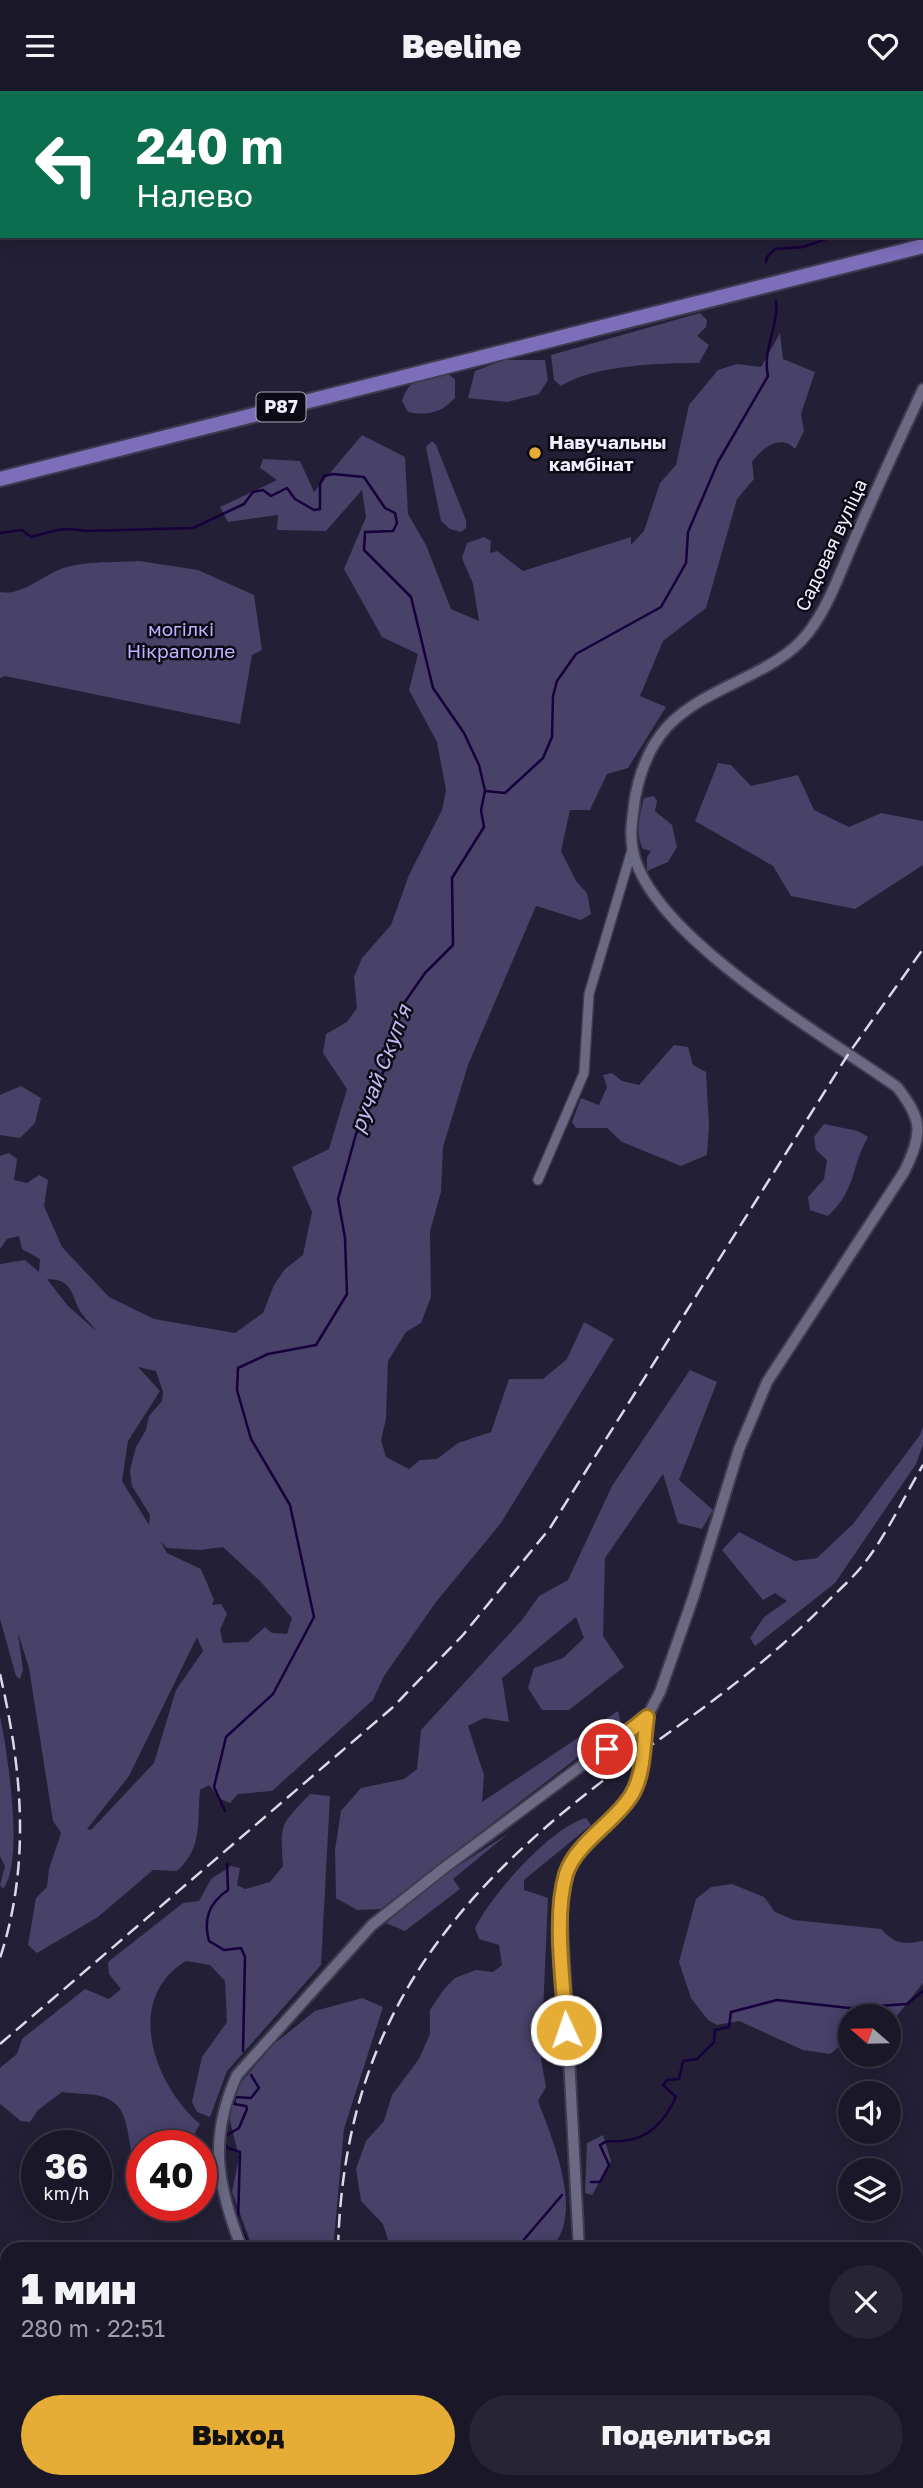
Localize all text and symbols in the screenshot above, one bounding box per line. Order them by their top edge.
icon: menu [21,27,59,65]
text: Beeline [402,27,521,65]
icon: heart [864,27,902,65]
text: 240 m [136,116,284,175]
icon: left [21,119,112,210]
text: Налево [136,176,253,214]
road number: Р87 [256,393,306,421]
place label: Навучальны камбінат [549,430,666,475]
marker: Навучальны камбінат [527,445,543,461]
street label: Садовая вуліца [790,475,871,615]
park label: могілкі Нікраполле [127,617,235,662]
water label: ручай Скупʼя [344,999,417,1136]
pin [577,1719,637,1779]
icon: arrive [588,1730,626,1768]
position arrow [529,1993,603,2067]
north arrow [838,2004,901,2067]
map controls [838,2004,901,2221]
button: sound [838,2081,901,2144]
speed limit sign: 40 [126,2130,217,2221]
text: 36 [45,2145,88,2187]
button: layers [838,2158,901,2221]
text: km/h [44,2182,89,2204]
text: 1 мин [21,2263,137,2313]
button: close [829,2265,903,2339]
text: 280 m · 22:51 [21,2314,165,2342]
button: Выход [21,2395,455,2475]
button: Поделиться [469,2395,903,2475]

